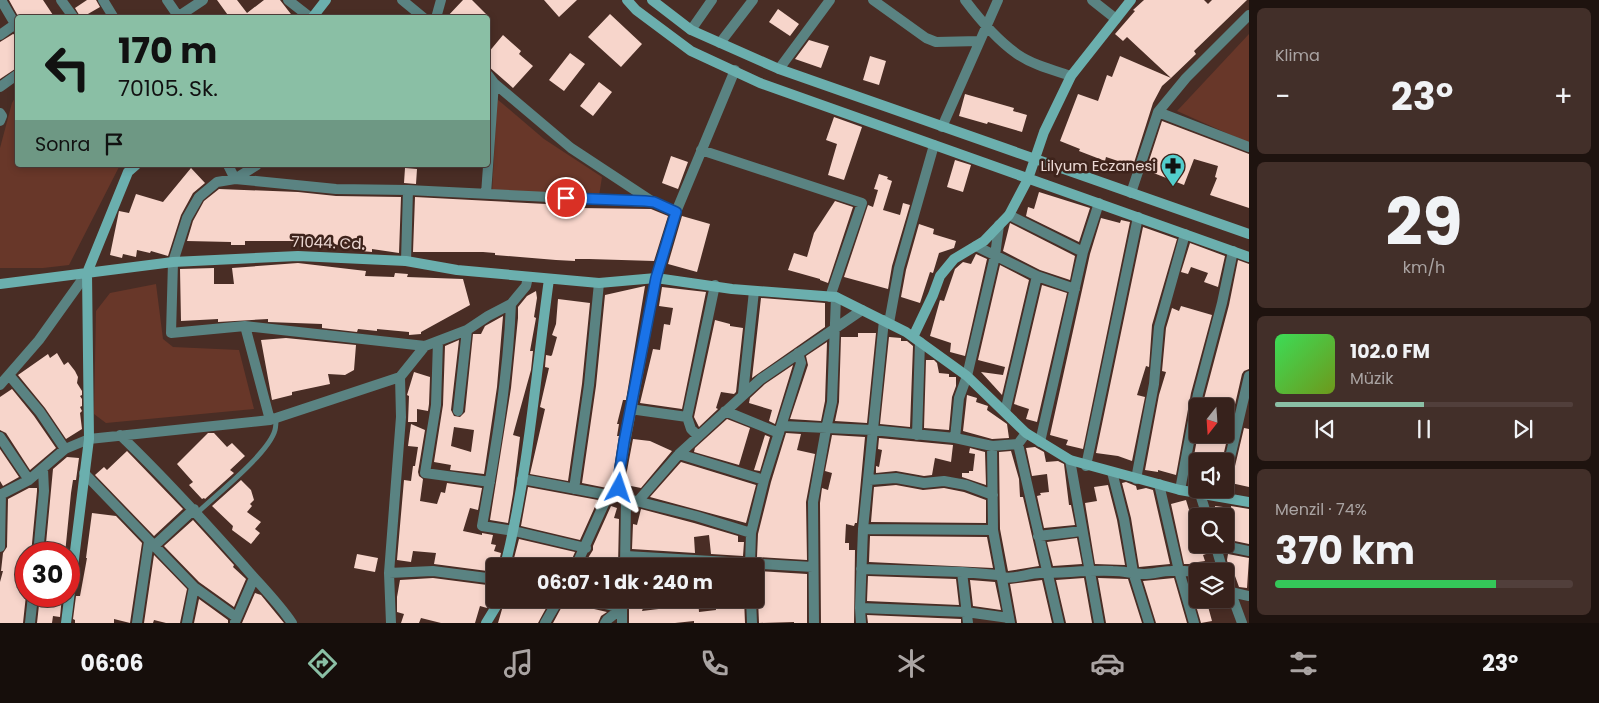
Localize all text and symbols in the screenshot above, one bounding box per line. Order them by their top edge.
text: 170 m [118,26,217,75]
icon: left [35,35,100,100]
text: Klima [1275,44,1320,67]
text: 23° [1391,70,1453,123]
text: 70105. Sk. [118,73,218,104]
text: − [1275,77,1290,116]
text: + [1554,77,1573,116]
icon: arrive [100,130,128,158]
text: Sonra [35,131,90,158]
pharmacy icon: Lilyum Eczanesi [1160,153,1186,187]
place label: Lilyum Eczanesi [1040,155,1156,176]
pin [545,177,587,219]
text: 29 [1385,177,1463,268]
icon: arrive [552,184,580,212]
street label: 71044. Cd. [291,231,365,254]
text: km/h [1403,256,1445,279]
text: 102.0 FM [1350,338,1430,365]
text: Müzik [1350,367,1393,390]
north arrow [1189,398,1234,442]
map controls [1189,398,1234,608]
icon: previous [1311,415,1339,443]
icon: pause [1410,415,1438,443]
icon: next [1509,415,1537,443]
button: sound [1189,453,1234,498]
position arrow [592,461,644,513]
text: Menzil · 74% [1275,498,1367,521]
button: search [1189,508,1234,553]
text: 370 km [1275,524,1415,577]
speed limit sign: 30 [15,542,80,607]
button: layers [1189,563,1234,608]
text: 06:07 · 1 dk · 240 m [537,569,713,596]
icon: directions [305,646,340,681]
icon: music [501,646,536,681]
icon: phone [697,646,732,681]
icon: climate [894,646,929,681]
icon: car [1090,646,1125,681]
icon: filters [1286,646,1321,681]
text: 06:06 [81,648,144,679]
text: 23° [1482,648,1518,679]

